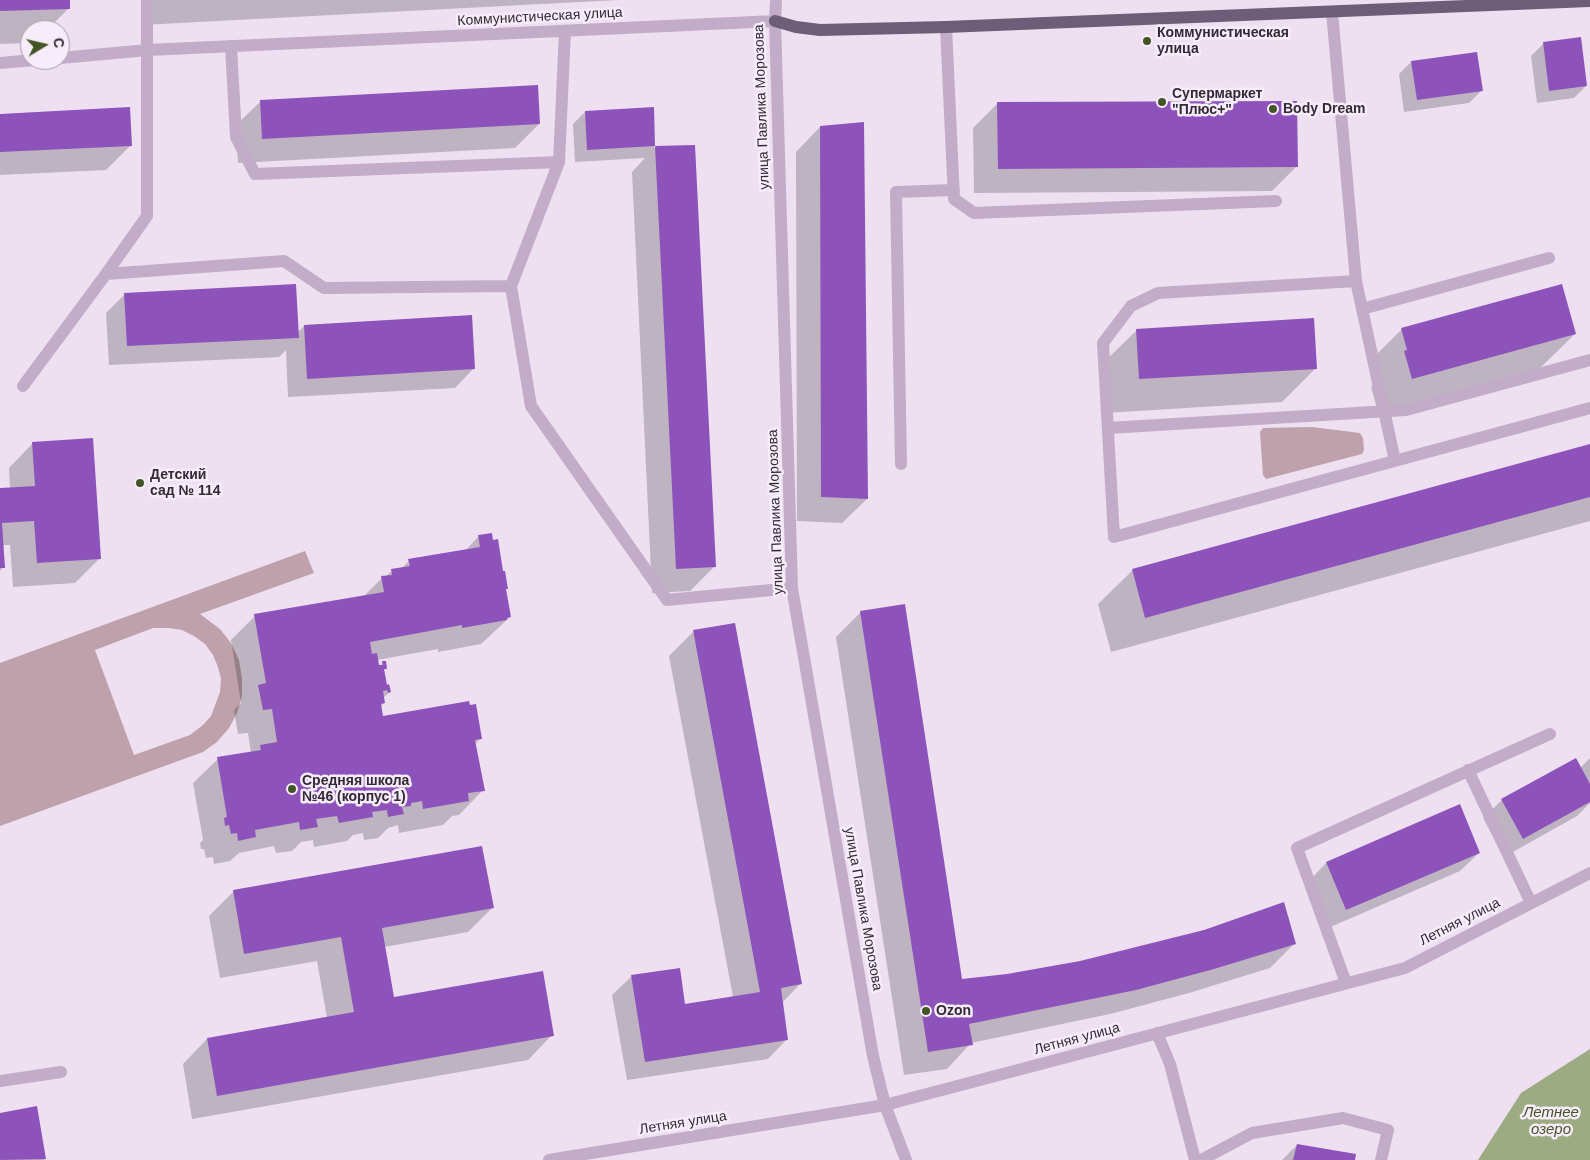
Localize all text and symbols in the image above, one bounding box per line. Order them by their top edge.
street label: Коммунистическая улица [457,4,623,30]
north arrow [20,20,70,70]
street label: улица Павлика Морозова [751,24,773,190]
place label: Коммунистическая улица [1157,25,1289,58]
marker: Коммунистическая улица [1141,35,1153,47]
text: С [50,37,68,49]
place label: Супермаркет "Плюс+" [1172,86,1262,118]
marker: Супермаркет "Плюс+" [1156,96,1168,108]
place label: Body Dream [1283,101,1365,117]
marker: Body Dream [1267,103,1279,115]
street label: улица Павлика Морозова [765,429,787,595]
place label: Детский сад № 114 [150,467,221,500]
marker: Детский сад № 114 [134,477,146,489]
place label: Средняя школа №46 (корпус 1) [302,773,409,806]
marker: Средняя школа №46 (корпус 1) [286,783,298,795]
street label: улица Павлика Морозова [840,826,886,992]
street label: Летняя улица [1417,894,1503,950]
place label: Ozon [936,1003,971,1019]
marker: Ozon [920,1005,932,1017]
street label: Летняя улица [1032,1019,1122,1059]
water label: Летнее озеро [1523,1104,1579,1139]
street label: Летняя улица [638,1108,728,1138]

